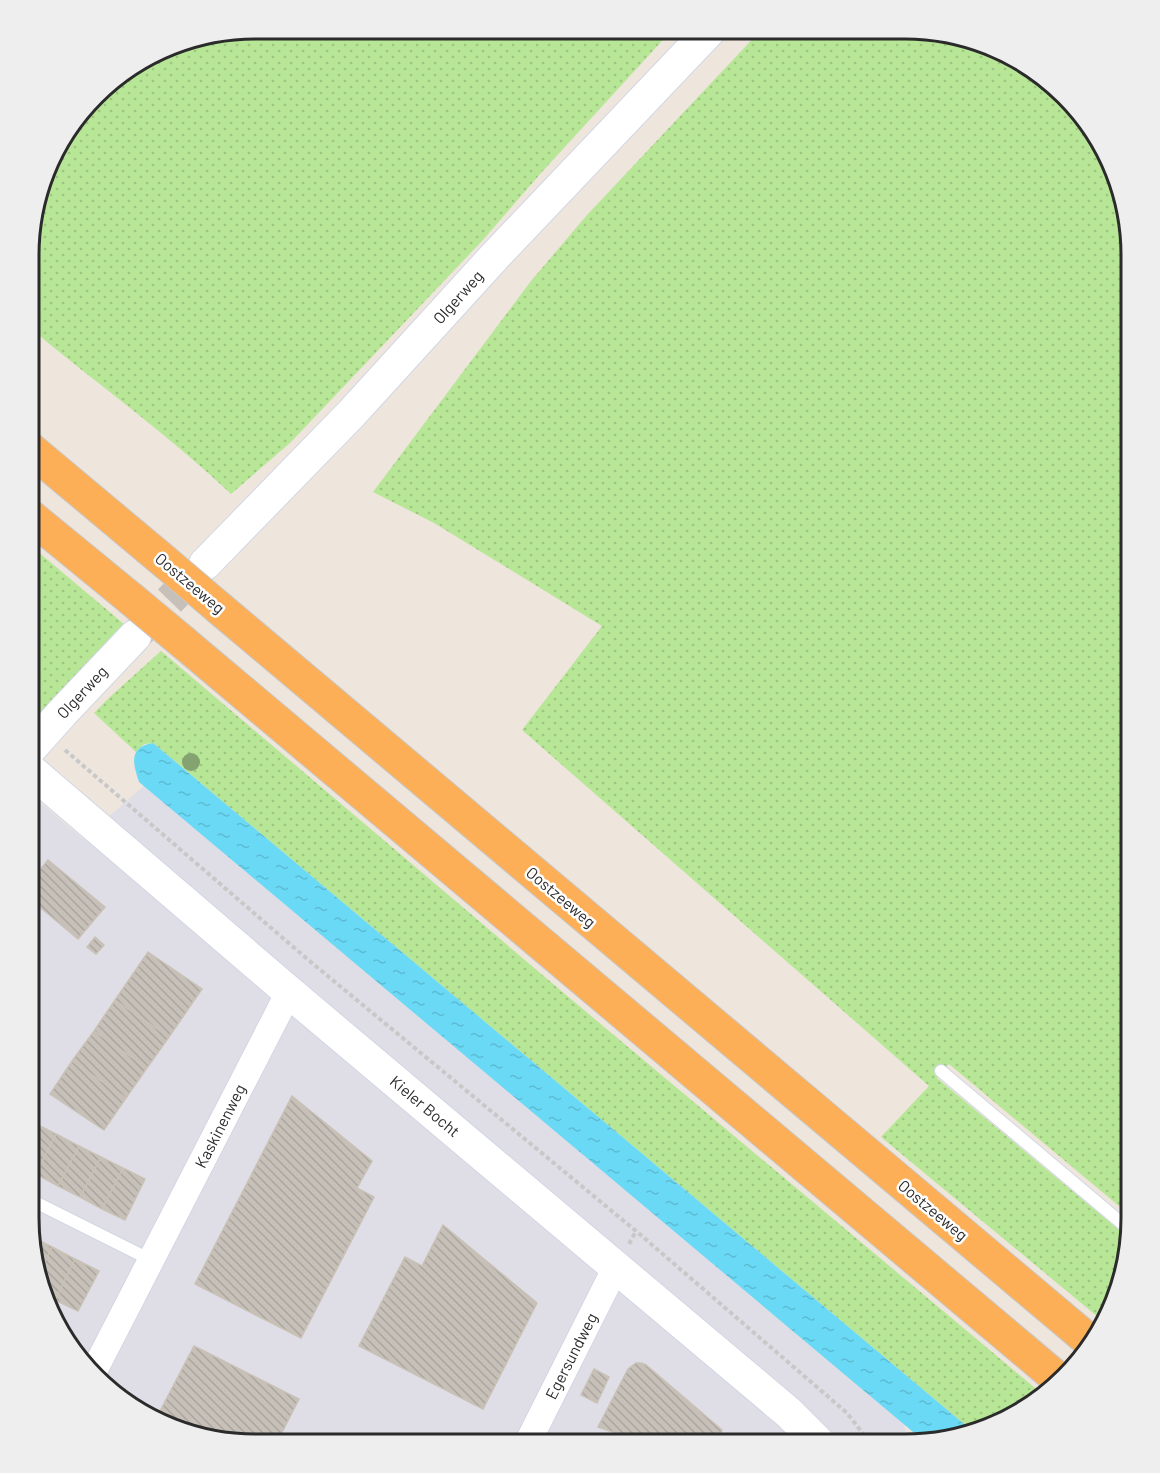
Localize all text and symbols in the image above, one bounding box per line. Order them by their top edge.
street label: Olgerweg [429,266,487,327]
street label: Oostzeeweg [152,548,229,617]
street label: Olgerweg [52,661,111,722]
street label: Oostzeeweg [523,862,600,931]
street label: Kieler Bocht [387,1071,464,1140]
street label: Kaskinenweg [190,1081,249,1171]
street label: Oostzeeweg [895,1175,972,1244]
street label: Egersundweg [541,1309,600,1402]

